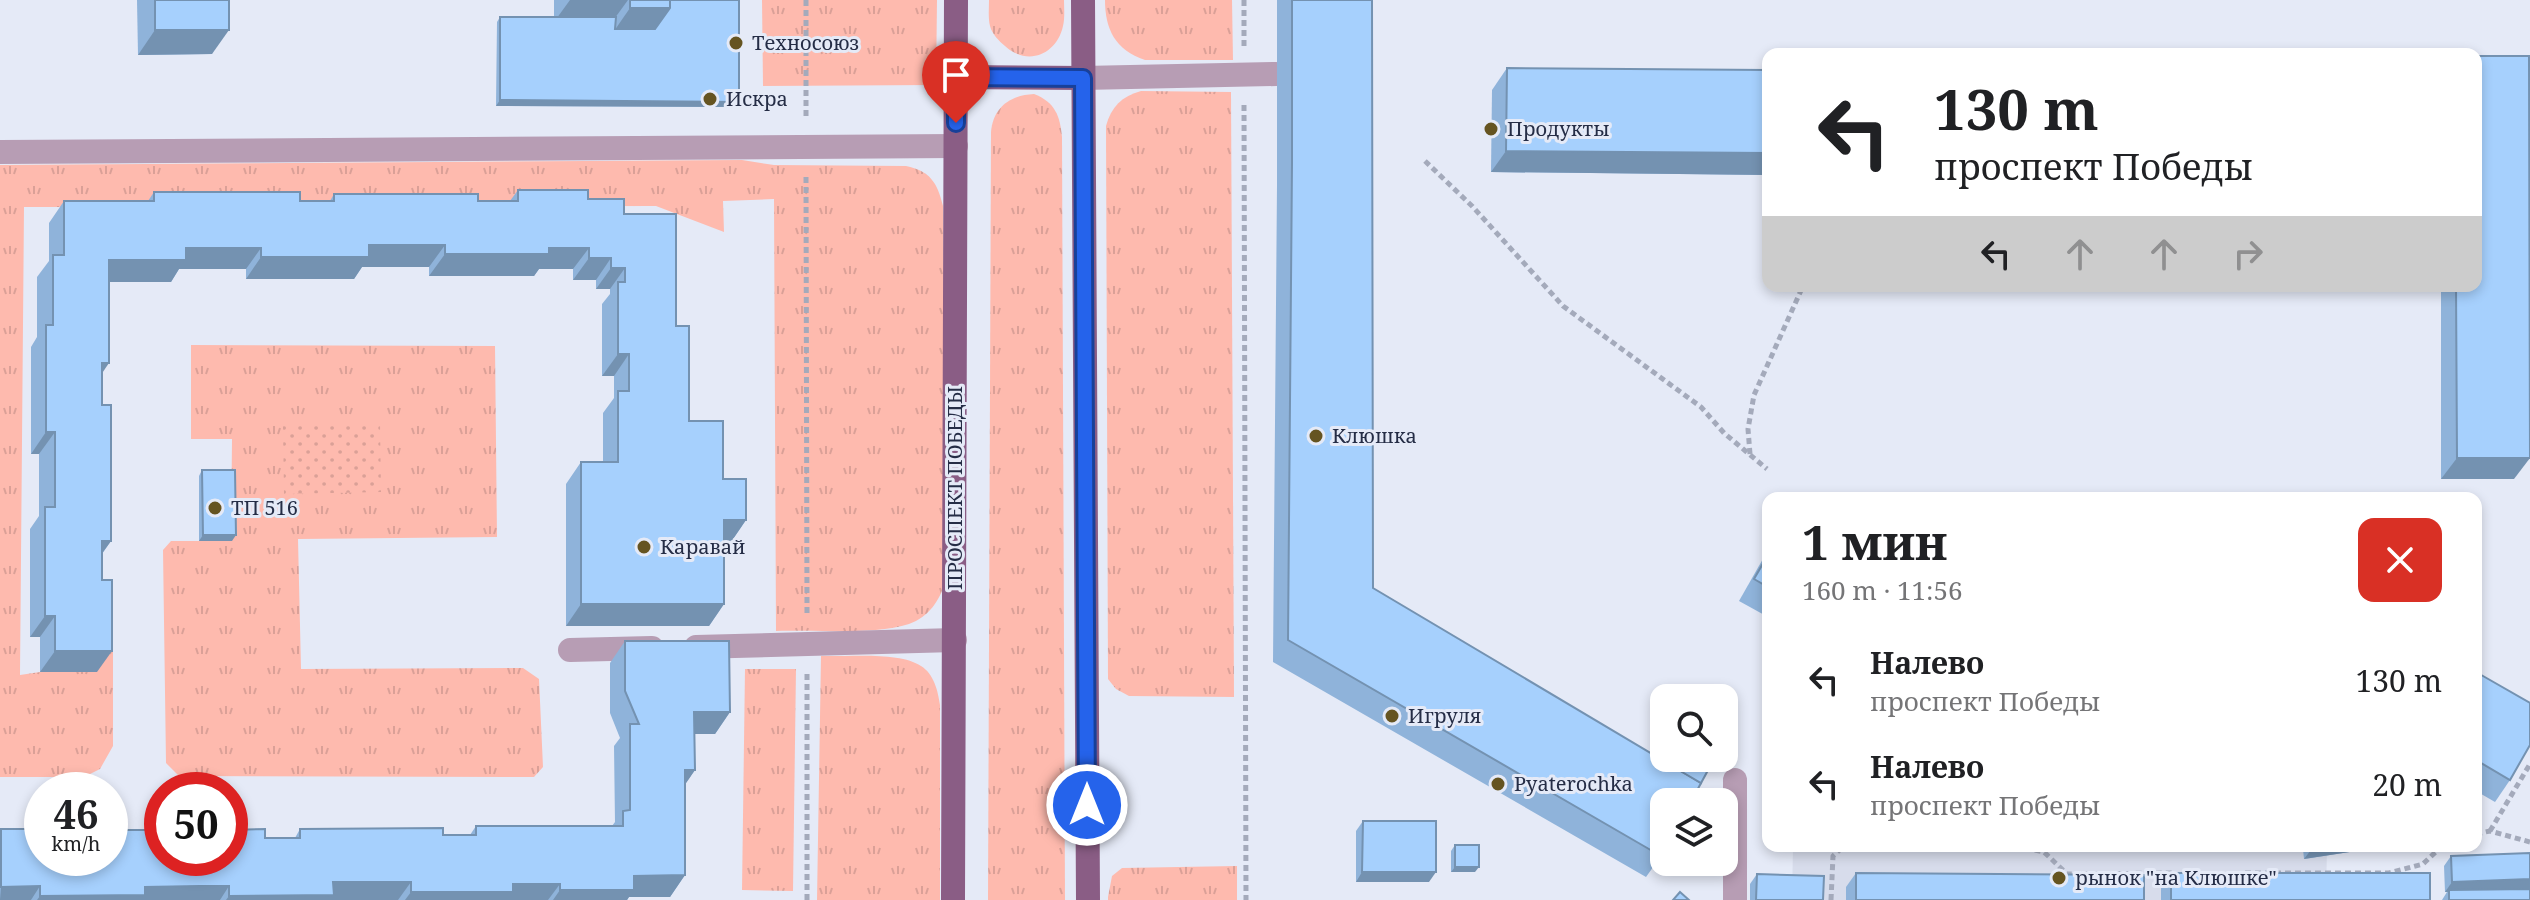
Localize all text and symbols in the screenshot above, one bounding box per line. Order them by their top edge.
place label: Техносоюз [752,29,859,56]
marker: Техносоюз [727,34,745,52]
pin [922,41,990,123]
icon: arrive [934,53,978,97]
text: 130 m [1934,70,2099,146]
icon: left [1802,80,1906,184]
place label: Искра [726,85,788,112]
marker: Искра [701,90,719,108]
place label: Продукты [1507,115,1610,142]
marker: Продукты [1482,120,1500,138]
text: проспект Победы [1934,142,2253,191]
icon: left [1974,232,2018,276]
icon: ahead [2058,232,2102,276]
icon: ahead [2142,232,2186,276]
icon: right [2226,232,2270,276]
street label: ПРОСПЕКТ ПОБЕДЫ [941,386,968,590]
place label: Клюшка [1332,422,1417,449]
marker: Клюшка [1307,427,1325,445]
place label: ТП 516 [231,494,298,521]
marker: ТП 516 [206,499,224,517]
text: 1 мин [1802,509,1947,574]
button: close [2358,518,2442,602]
place label: Каравай [660,533,746,560]
marker: Каравай [635,538,653,556]
text: 160 m · 11:56 [1802,572,1963,608]
text: Налево [1870,642,1984,683]
icon: left [1802,658,1846,702]
text: 130 m [2356,660,2442,701]
text: проспект Победы [1870,683,2100,719]
map controls [1650,684,1738,876]
button: search [1650,684,1738,772]
place label: Игруля [1408,702,1481,729]
marker: Игруля [1383,707,1401,725]
text: Налево [1870,746,1984,787]
icon: left [1802,762,1846,806]
position arrow [1045,763,1129,847]
text: 20 m [2372,764,2442,805]
place label: Pyaterochka [1514,770,1633,797]
speed limit sign: 50 [144,772,248,876]
marker: Pyaterochka [1489,775,1507,793]
text: 46 [53,786,99,841]
text: проспект Победы [1870,787,2100,823]
button: layers [1650,788,1738,876]
text: km/h [51,830,101,857]
place label: рынок "на Клюшке" [2075,864,2277,891]
marker: рынок "на Клюшке" [2050,869,2068,887]

